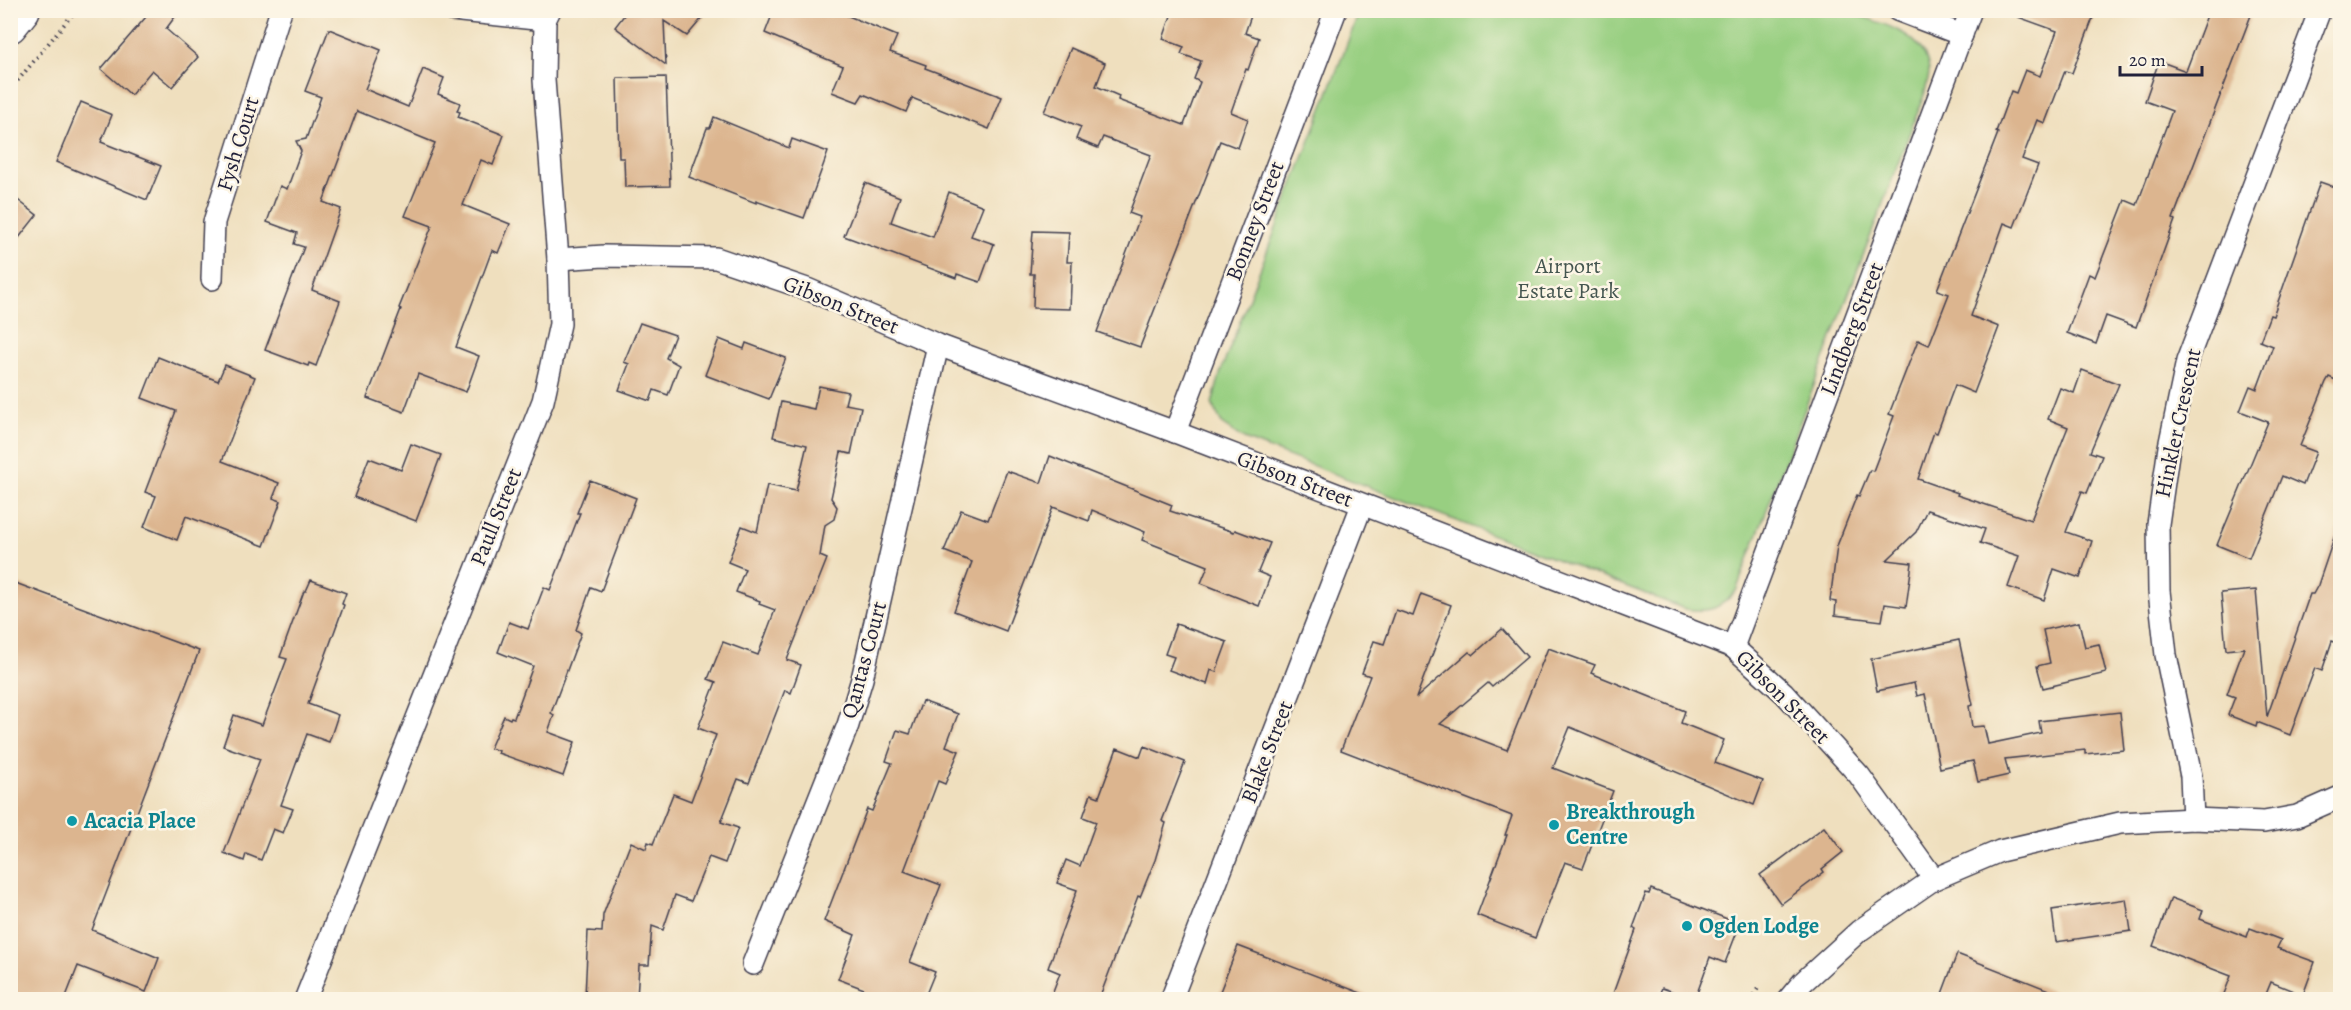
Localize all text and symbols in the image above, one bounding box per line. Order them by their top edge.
scale bar [2120,39,2202,77]
text: 20 m [2129,48,2166,72]
street label: Fysh Court [209,93,267,195]
street label: Bonney Street [1218,157,1292,285]
park label: Airport Estate Park [1517,251,1619,306]
street label: Lindberg Street [1813,258,1891,400]
street label: Gibson Street [779,268,903,342]
street label: Hinkler Crescent [2148,346,2208,500]
street label: Gibson Street [1233,443,1357,515]
street label: Paull Street [463,464,529,570]
street label: Qantas Court [834,598,894,722]
street label: Gibson Street [1729,643,1837,751]
street label: Blake Street [1234,696,1300,808]
place label: Breakthrough Centre [1566,797,1695,852]
place label: Acacia Place [83,806,196,836]
marker: Acacia Place [65,814,79,828]
marker: Breakthrough Centre [1547,818,1561,832]
place label: Ogden Lodge [1699,911,1819,941]
marker: Ogden Lodge [1680,919,1694,933]

